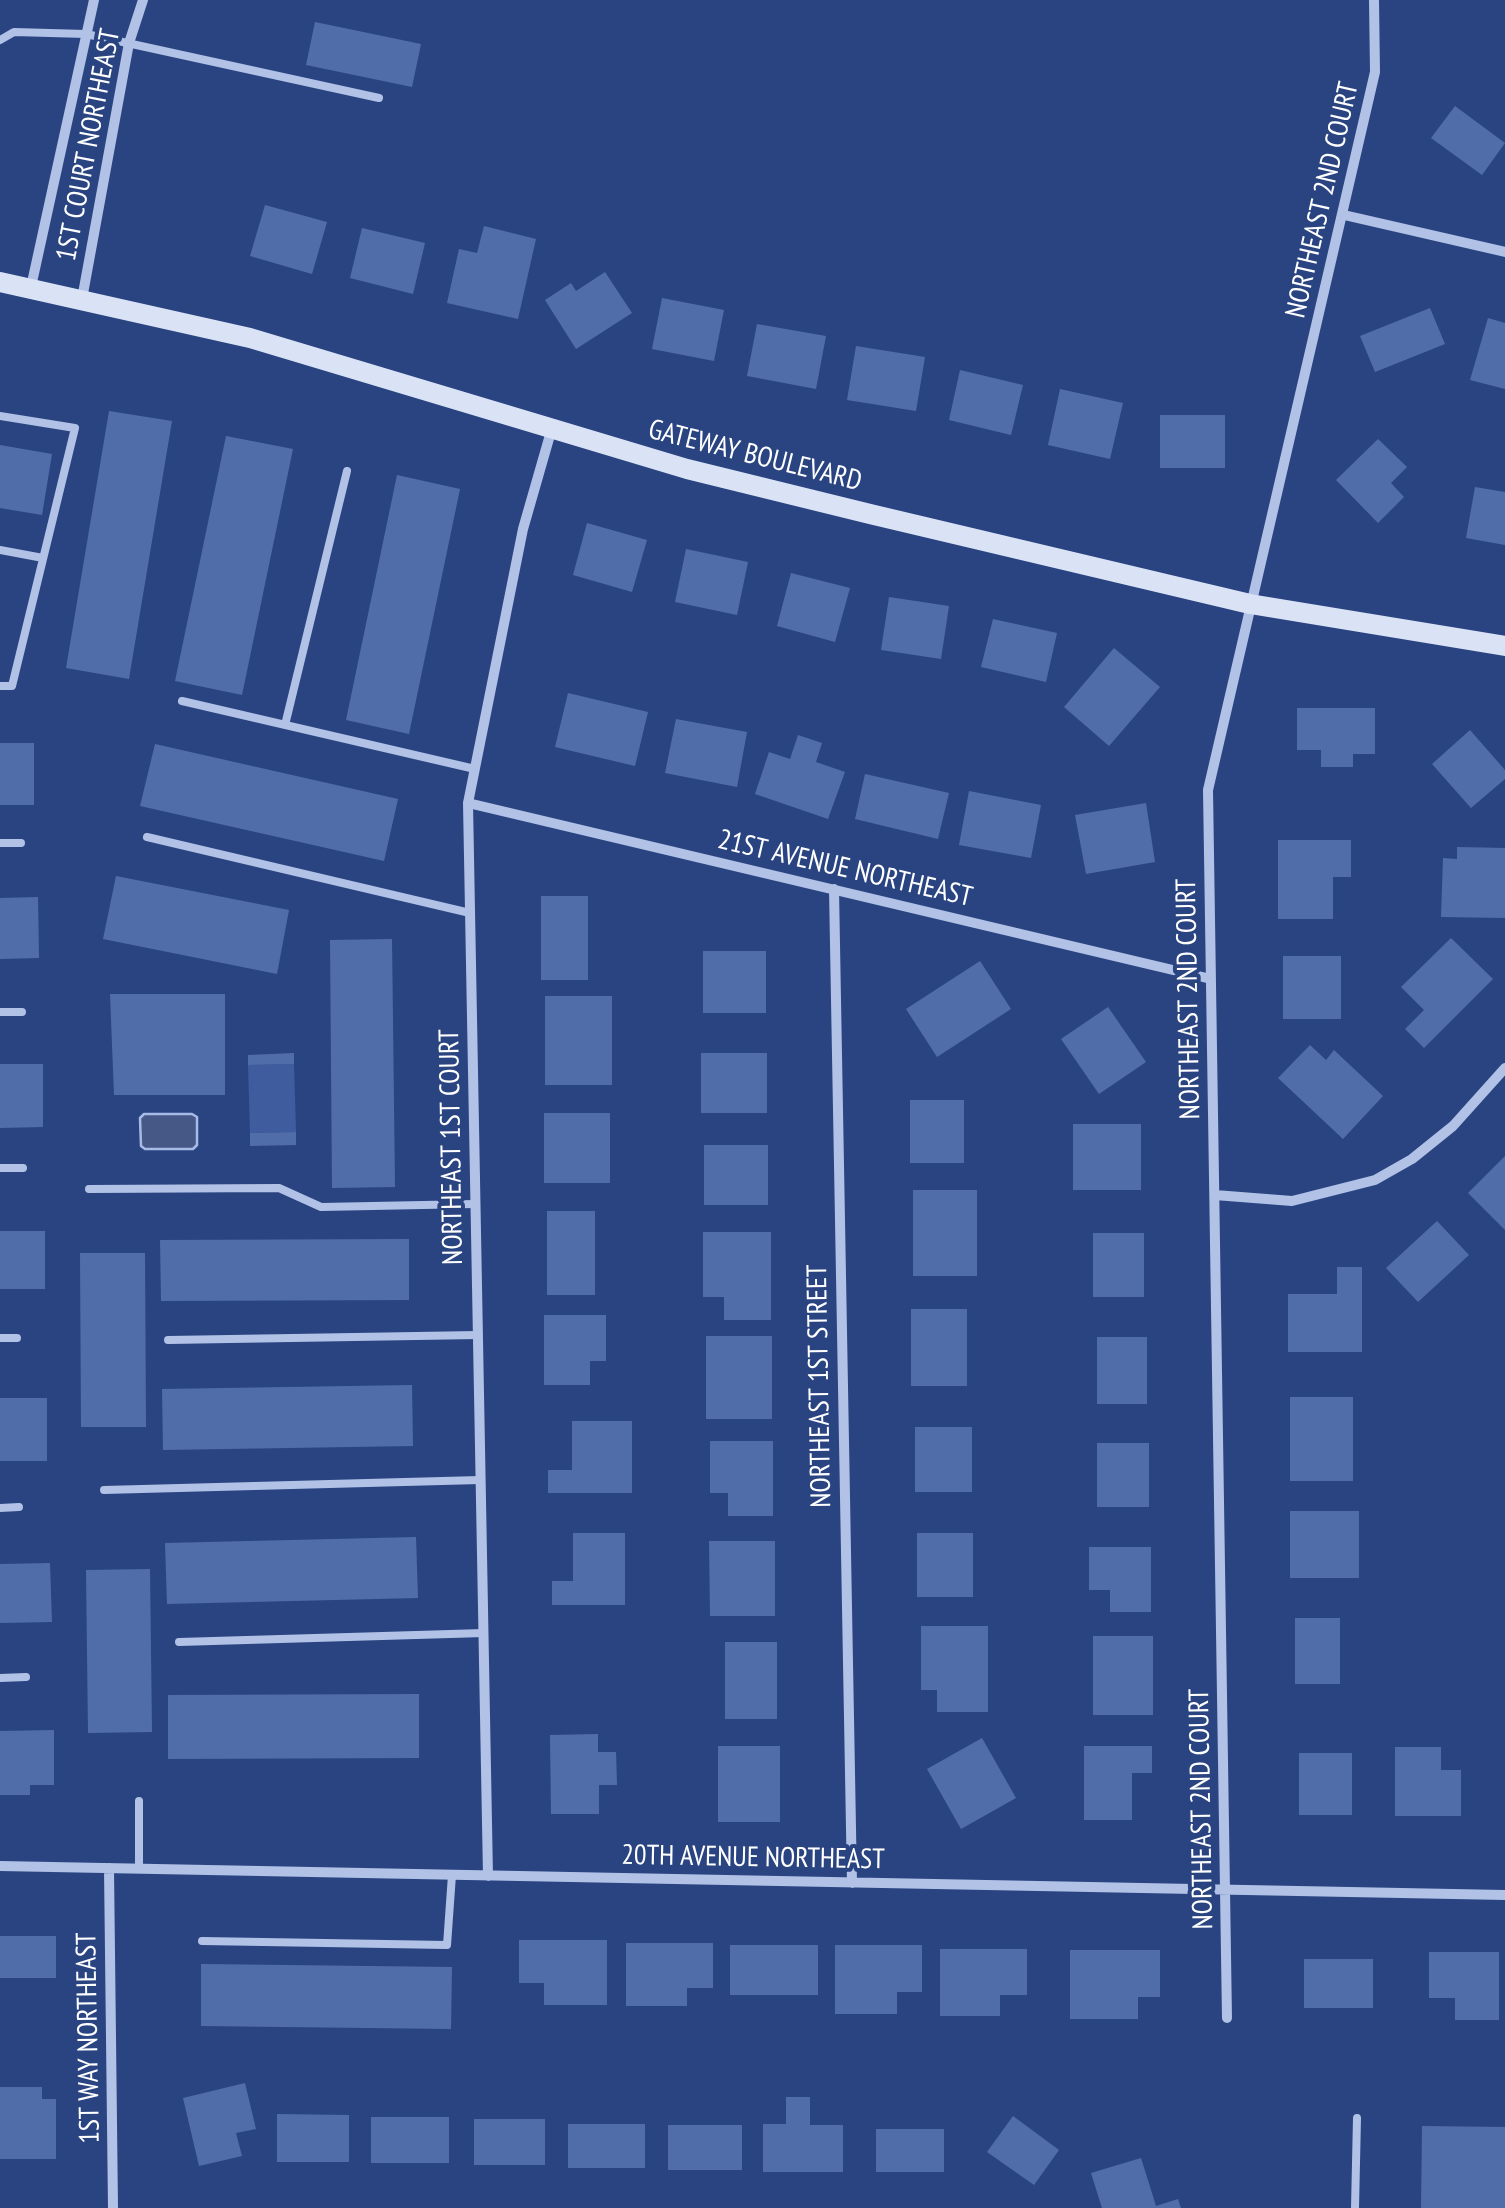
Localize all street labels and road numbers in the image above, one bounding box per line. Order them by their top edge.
street label: 1ST COURT NORTHEAST [50,26,128,264]
street label: NORTHEAST 2ND COURT [1280,79,1366,321]
street label: GATEWAY BOULEVARD [645,413,865,499]
street label: 21ST AVENUE NORTHEAST [714,823,976,915]
street label: NORTHEAST 2ND COURT [1170,878,1208,1120]
street label: NORTHEAST 1ST COURT [433,1029,471,1265]
street label: NORTHEAST 1ST STREET [801,1264,839,1508]
street label: NORTHEAST 2ND COURT [1183,1688,1221,1930]
street label: 20TH AVENUE NORTHEAST [621,1839,885,1877]
street label: 1ST WAY NORTHEAST [70,1932,108,2144]

